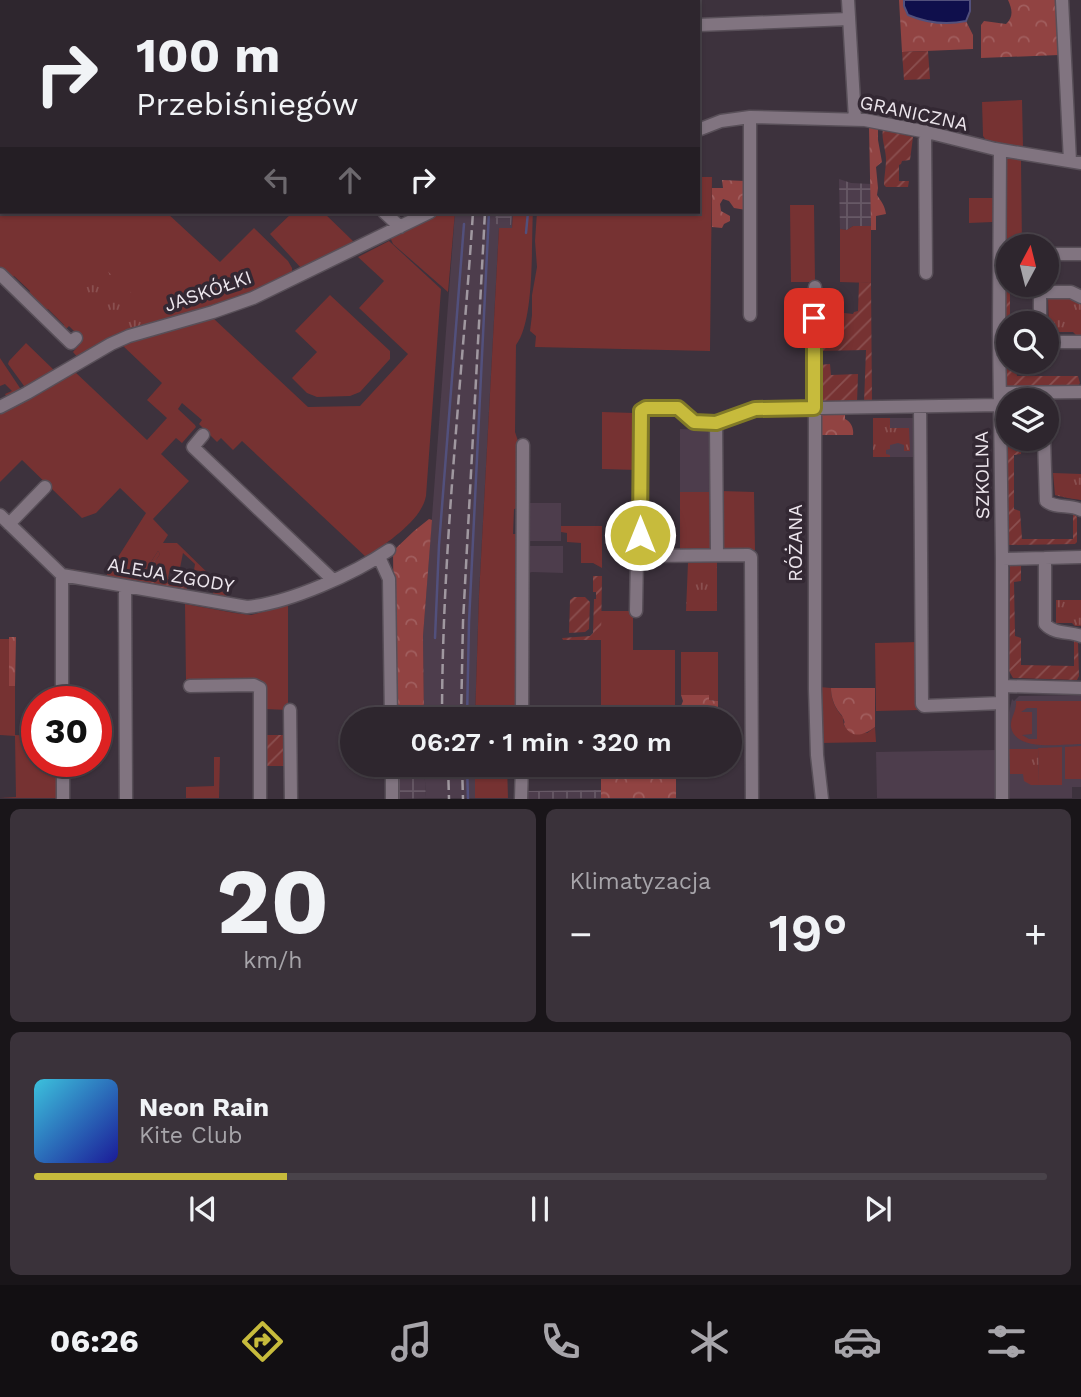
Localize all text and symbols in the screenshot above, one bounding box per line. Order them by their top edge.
text: 100 m [136,26,280,84]
icon: right [21,28,112,119]
text: Przebiśniegów [136,85,359,123]
street label: GRANICZNA [858,90,971,136]
icon: left [258,161,296,199]
icon: ahead [331,161,369,199]
icon: right [404,161,442,199]
north arrow [996,234,1059,298]
map controls [996,234,1059,451]
street label: JASKÓŁKI [161,265,255,317]
pin [784,288,844,348]
icon: arrive [795,299,833,337]
button: search [996,311,1059,374]
button: layers [996,388,1059,451]
street label: SZKOLNA [970,430,994,519]
position arrow [603,498,677,572]
street label: RÓŻANA [784,504,807,582]
street label: ALEJA ZGODY [106,553,236,597]
speed limit sign: 30 [21,686,112,777]
text: 06:27 · 1 min · 320 m [410,727,672,757]
text: 20 [216,848,329,955]
text: Klimatyzacja [570,868,711,895]
text: 19° [769,903,848,964]
text: − [570,912,592,956]
text: + [1024,912,1047,956]
text: km/h [243,947,302,974]
text: Neon Rain [139,1092,269,1122]
text: Kite Club [139,1122,242,1149]
icon: previous [184,1190,222,1228]
icon: pause [521,1190,559,1228]
icon: next [859,1190,897,1228]
icon: directions [238,1317,287,1366]
icon: music [387,1317,436,1366]
icon: phone [536,1317,585,1366]
icon: climate [685,1317,734,1366]
icon: car [833,1317,882,1366]
icon: filters [982,1317,1031,1366]
text: 06:26 [50,1322,139,1360]

